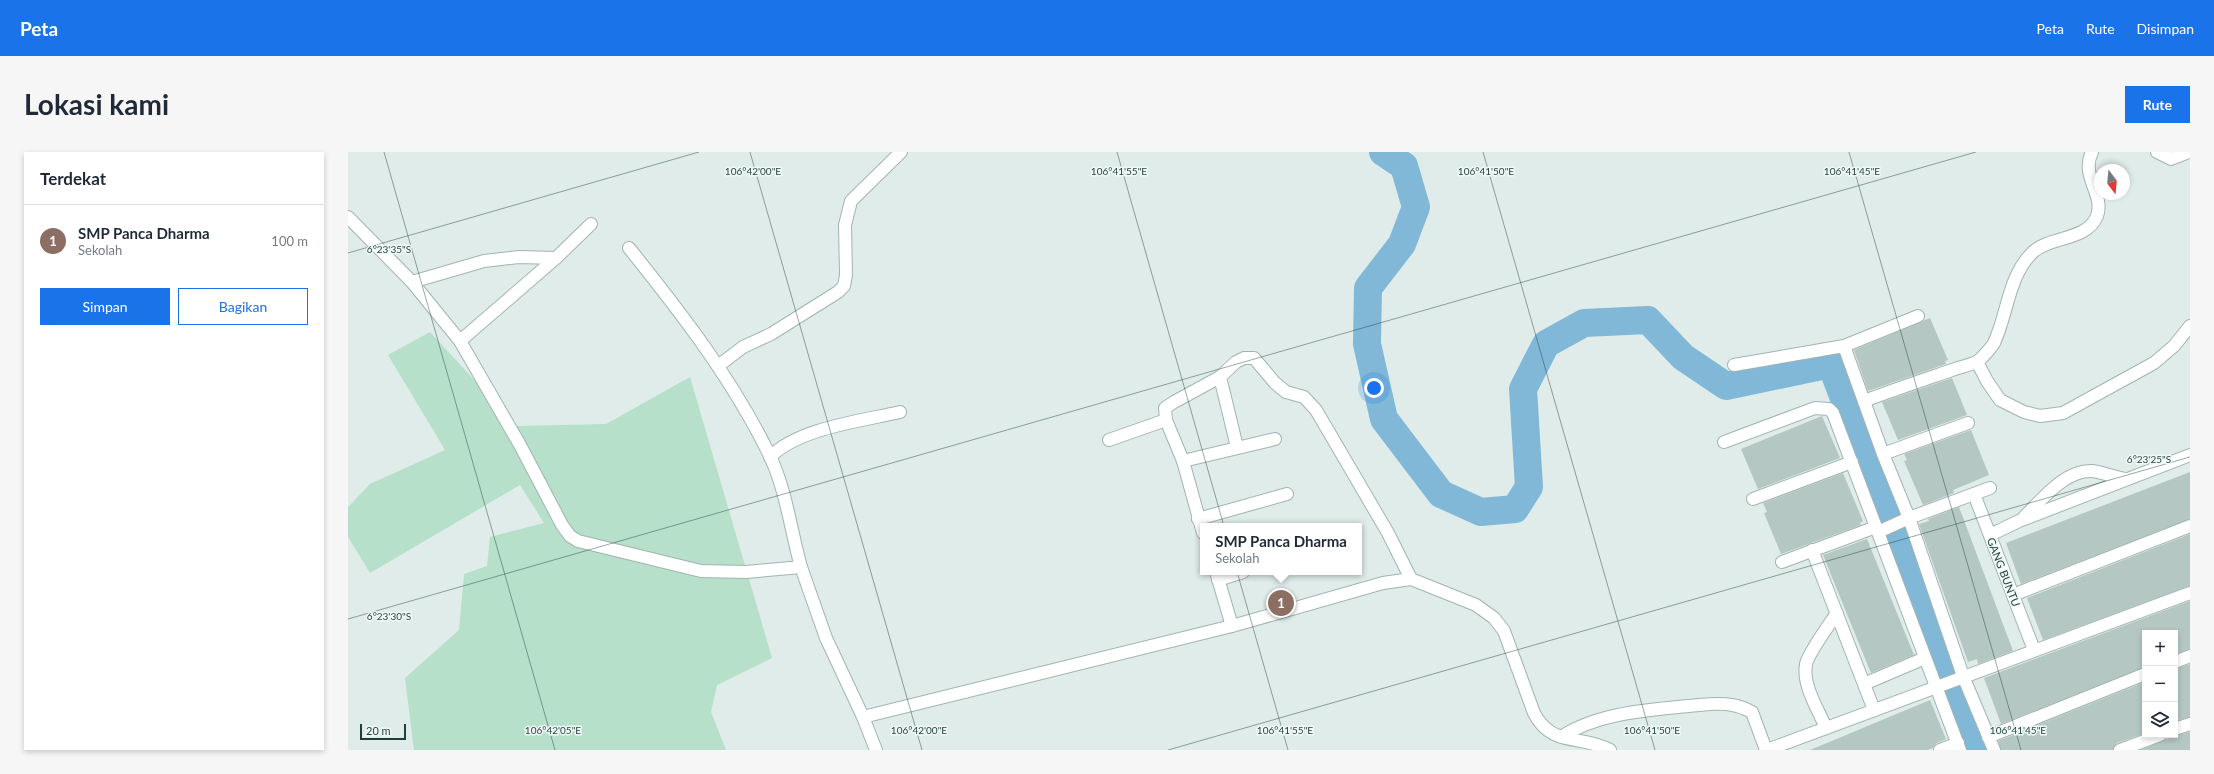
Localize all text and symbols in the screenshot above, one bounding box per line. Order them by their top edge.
text: Peta [20,17,58,40]
text: Peta [2037,20,2064,37]
text: Rute [2086,20,2115,37]
text: Disimpan [2137,20,2194,37]
button: Rute [2125,86,2190,123]
text: Lokasi kami [24,87,169,121]
north arrow [2094,164,2130,200]
text: 106°42'00"E [725,165,781,177]
text: 106°41'55"E [1091,165,1147,177]
text: 106°41'50"E [1458,165,1514,177]
text: 106°41'45"E [1824,165,1880,177]
text: Terdekat [40,168,106,189]
text: SMP Panca Dharma [78,224,210,242]
text: 1 [49,233,57,249]
text: 100 m [271,233,308,249]
text: Sekolah [78,242,122,258]
text: 6°23'35"S [367,243,411,255]
button: Simpan [40,288,170,325]
button: Bagikan [178,288,308,325]
your location [1364,378,1384,398]
text: 6°23'25"S [2127,453,2171,465]
popup [1200,523,1362,575]
text: SMP Panca Dharma [1215,532,1347,550]
street label: GANG BUNTU [1985,536,2023,608]
text: Sekolah [1215,550,1259,566]
pin: 1 [1268,588,1294,618]
text: 6°23'30"S [367,610,411,622]
map controls [2142,630,2178,738]
button: + [2142,630,2178,666]
button: − [2142,666,2178,702]
button: layers [2142,702,2178,738]
scale bar [360,722,406,741]
text: 20 m [366,724,391,737]
text: 106°42'05"E [525,724,581,736]
text: 106°42'00"E [891,724,947,736]
text: 106°41'55"E [1257,724,1313,736]
text: 106°41'50"E [1624,724,1680,736]
text: 106°41'45"E [1990,724,2046,736]

